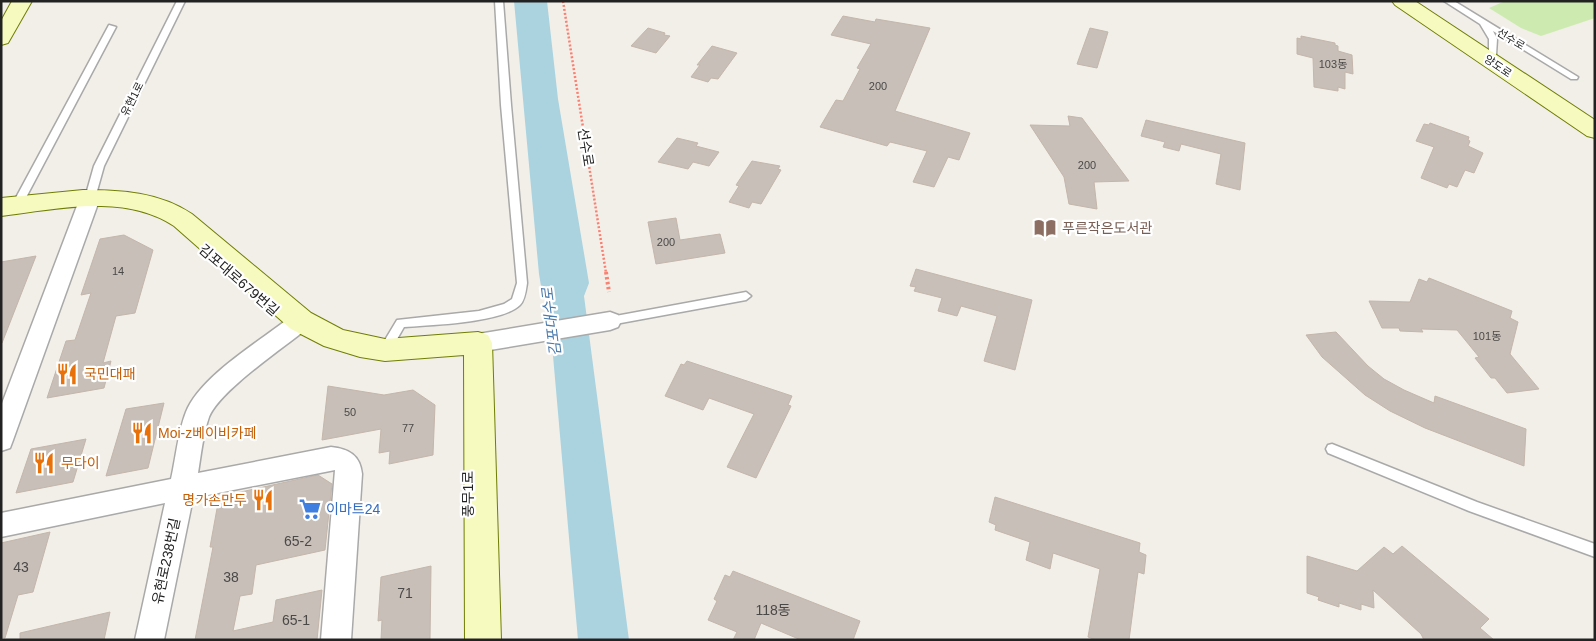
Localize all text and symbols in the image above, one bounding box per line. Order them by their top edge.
street label: 선수로 [1495,26,1527,52]
street label: 양도로 [1482,53,1514,79]
house number: 103동 [1319,58,1347,70]
street label: 유현1로 [118,80,146,118]
house number: 200 [869,80,887,92]
street label: 선수로 [575,127,597,167]
house number: 200 [1078,159,1096,171]
library icon: 푸른작은도서관 [1032,215,1058,241]
place label: 푸른작은도서관 [1062,220,1152,236]
house number: 200 [657,236,675,248]
street label: 김포대로679번길 [196,241,282,319]
house number: 14 [112,265,124,277]
water label: 김포대수로 [538,286,564,357]
house number: 101동 [1473,330,1501,342]
restaurant icon: 국민대패 [54,361,80,387]
place label: 국민대패 [84,366,136,382]
house number: 50 [344,406,356,418]
restaurant icon: Moi-z베이비카페 [129,420,155,446]
house number: 77 [402,422,414,434]
place label: Moi-z베이비카페 [158,425,257,441]
restaurant icon: 무다이 [31,450,57,476]
place label: 무다이 [61,455,100,471]
street label: 풍무1로 [460,471,476,517]
restaurant icon: 명가손만두 [250,487,276,513]
place label: 명가손만두 [183,492,247,508]
supermarket icon: 이마트24 [297,496,323,522]
place label: 이마트24 [326,501,380,517]
street label: 유현로238번길 [149,516,183,606]
house number: 65-2 [284,533,312,549]
house number: 43 [13,559,29,575]
house number: 38 [223,569,239,585]
house number: 71 [397,585,413,601]
house number: 118동 [755,602,791,618]
house number: 65-1 [282,612,310,628]

